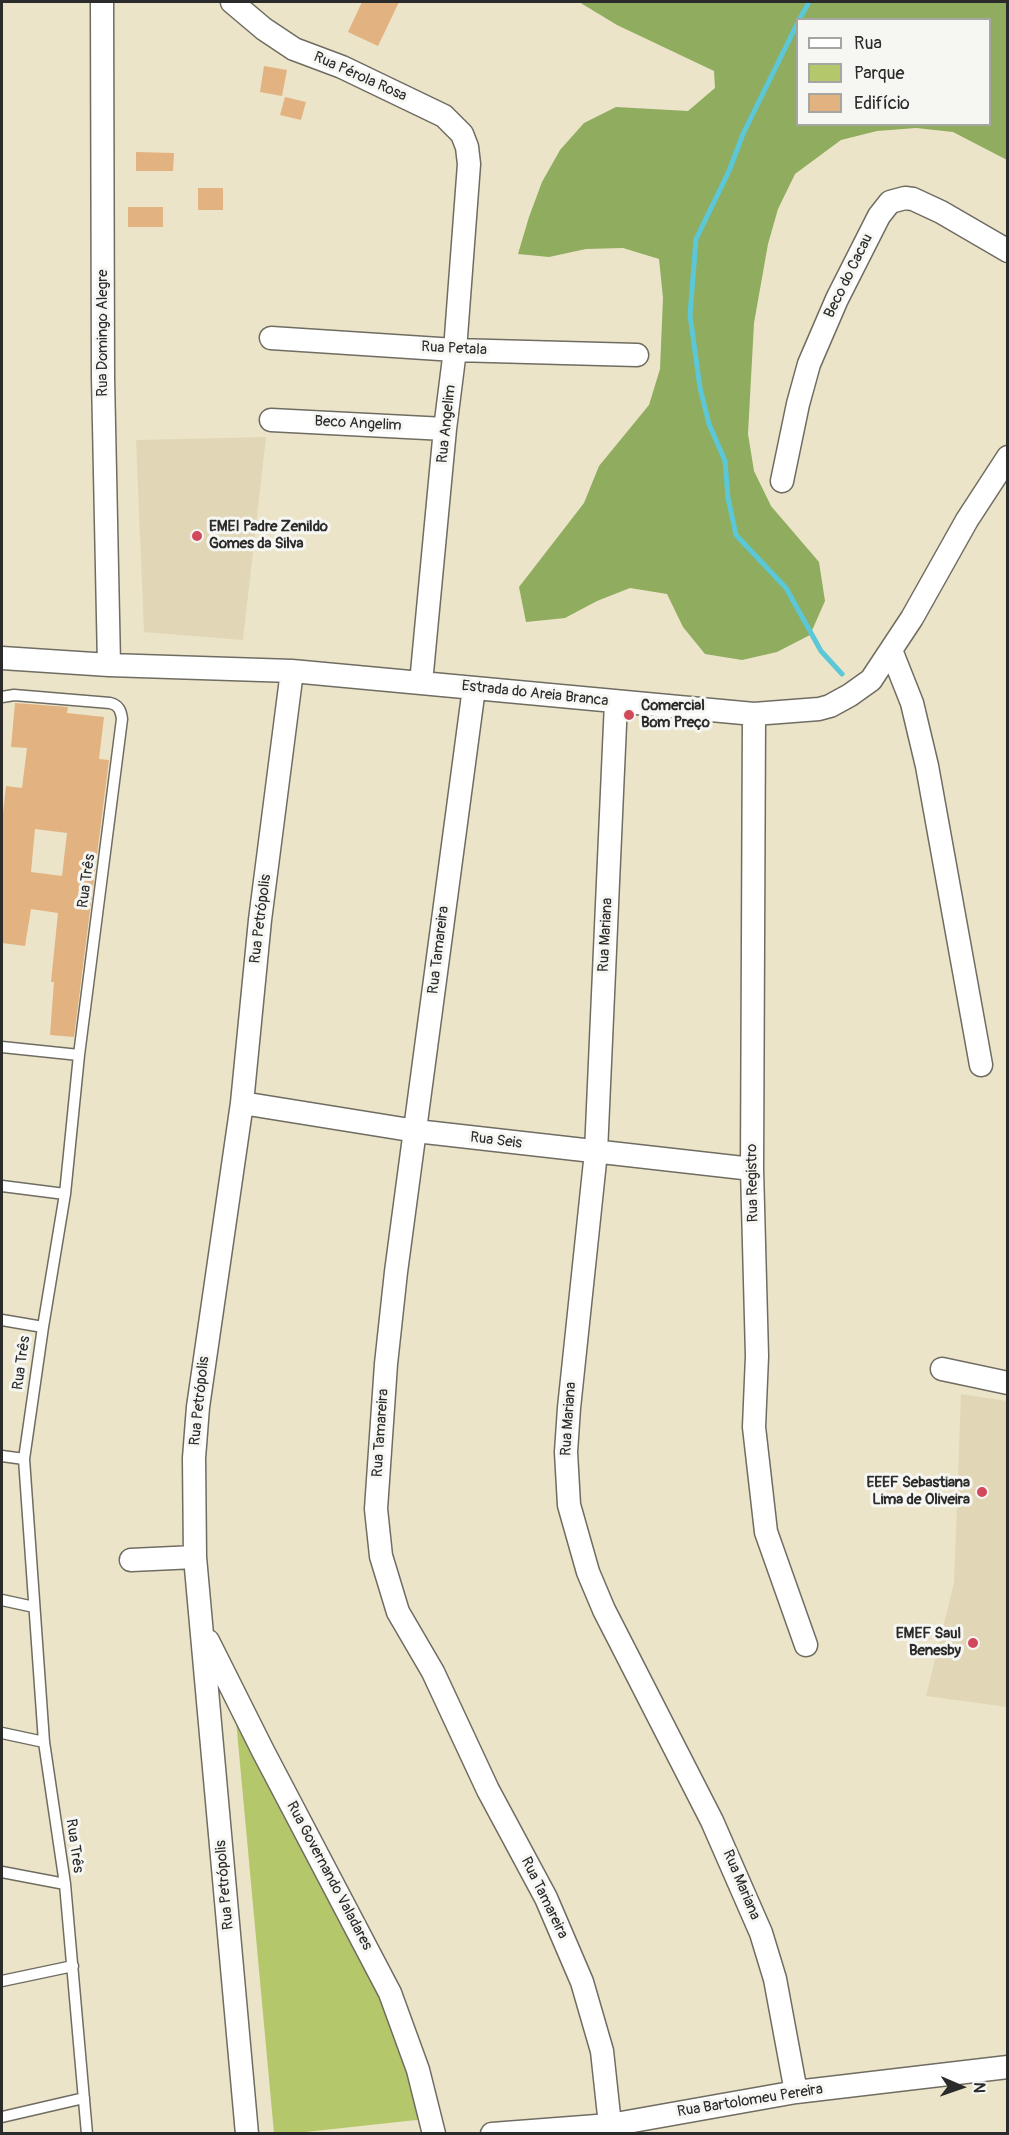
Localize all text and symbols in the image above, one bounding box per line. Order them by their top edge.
legend [796,18,991,126]
text: Rua [854,32,882,55]
street label: Rua Pérola Rosa [311,48,409,106]
text: Parque [854,62,904,85]
text: Edifício [854,92,910,115]
street label: Beco do Cacau [821,231,877,321]
street label: Rua Domingo Alegre [94,269,112,397]
street label: Rua Petala [421,338,487,360]
street label: Rua Angelim [434,384,460,464]
street label: Beco Angelim [314,413,402,435]
place label: EMEI Padre Zenildo Gomes da Silva [209,518,328,553]
marker: EMEI Padre Zenildo Gomes da Silva [190,529,204,543]
street label: Estrada do Areia Branca [461,677,609,711]
place label: Comercial Bom Preço [641,697,710,732]
marker: Comercial Bom Preço [622,708,636,722]
street label: Rua Três [74,853,100,909]
street label: Rua Petrópolis [247,873,275,965]
street label: Rua Mariana [595,897,617,973]
street label: Rua Tamareira [425,905,453,995]
street label: Rua Seis [469,1129,523,1153]
street label: Rua Registro [743,1144,763,1222]
street label: Rua Três [9,1335,35,1391]
street label: Rua Petrópolis [186,1355,214,1447]
street label: Rua Mariana [557,1381,581,1457]
street label: Rua Tamareira [369,1388,393,1478]
place label: EEEF Sebastiana Lima de Oliveira [866,1474,970,1509]
marker: EEEF Sebastiana Lima de Oliveira [975,1485,989,1499]
place label: EMEF Saul Benesby [896,1625,961,1660]
marker: EMEF Saul Benesby [966,1636,980,1650]
street label: Rua Governando Valadares [282,1799,376,1953]
street label: Rua Três [61,1818,87,1874]
street label: Rua Petrópolis [212,1839,238,1931]
street label: Rua Mariana [718,1847,764,1923]
street label: Rua Tamareira [516,1854,572,1942]
north arrow [931,2057,991,2117]
street label: Rua Bartolomeu Pereira [676,2081,824,2121]
text: N [969,2082,989,2093]

